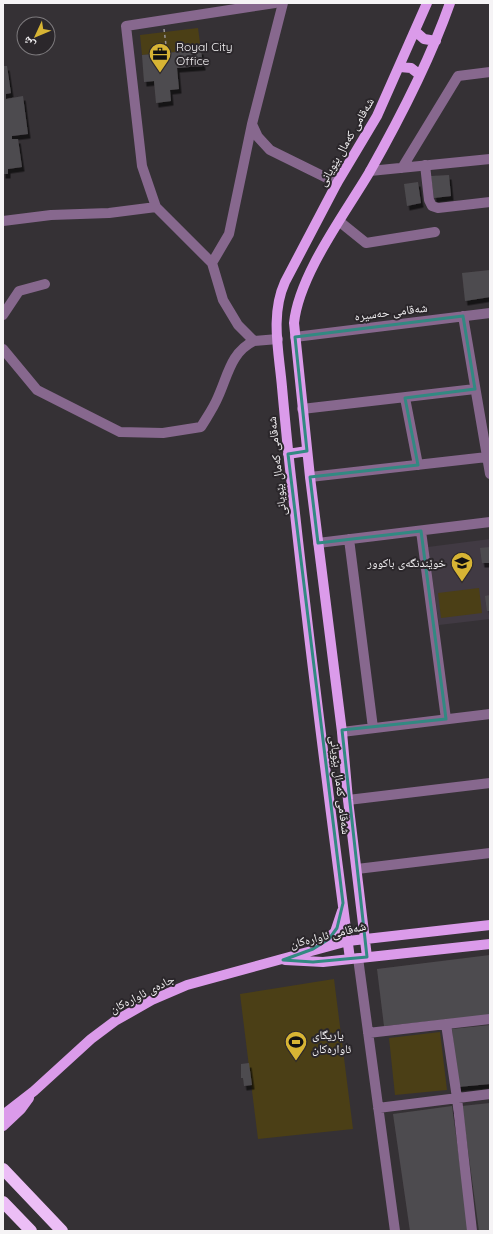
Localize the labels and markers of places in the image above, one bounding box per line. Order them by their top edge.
place label: Royal City Office [176,39,233,68]
office icon: Royal City Office [147,41,173,74]
school or university icon: خوێندنگەی باکوور [449,550,475,583]
place label: خوێندنگەی باکوور [366,555,446,570]
place label: یاریگای ئاوارەکان [312,1027,351,1056]
sports icon: یاریگای ئاوارەکان [283,1029,309,1062]

